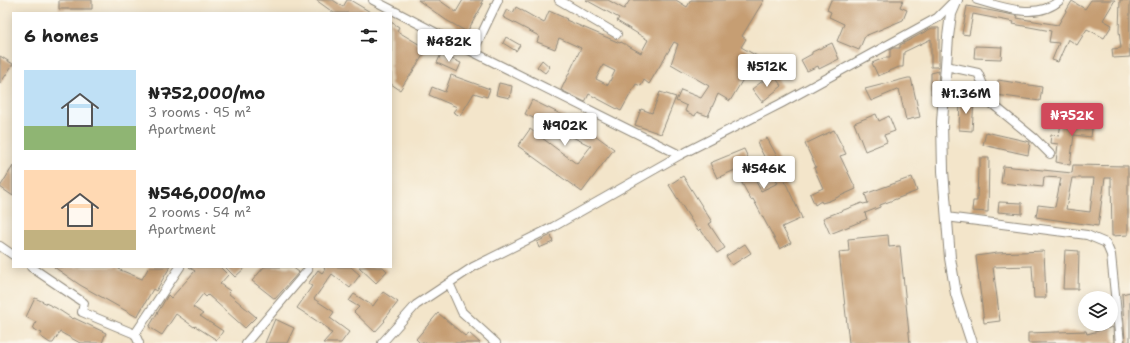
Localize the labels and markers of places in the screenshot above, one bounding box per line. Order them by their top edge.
pin: ₦482K [421,29,477,63]
pin: ₦512K [739,54,795,88]
pin: ₦1.36M [933,81,999,115]
pin: ₦752K [1044,103,1100,137]
pin: ₦902K [537,113,593,147]
pin: ₦546K [736,156,792,190]

